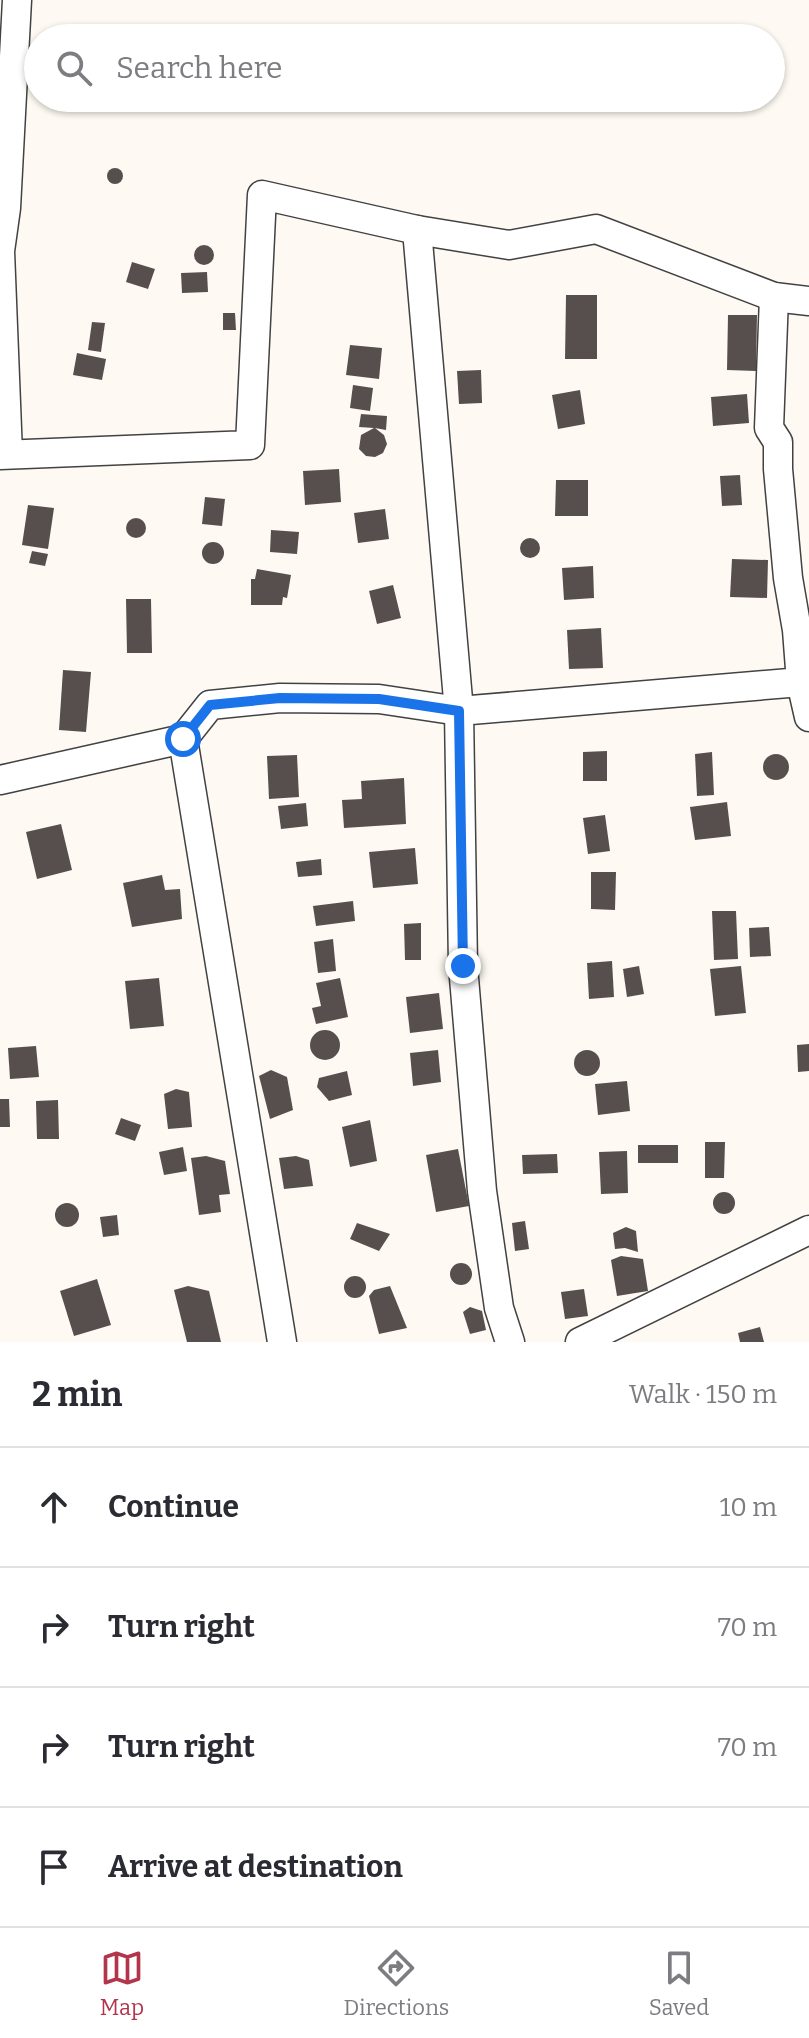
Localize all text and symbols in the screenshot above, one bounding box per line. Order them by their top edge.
search box [24,24,785,112]
icon: search [52,46,96,90]
text: Search here [116,50,283,86]
route start [165,721,201,757]
route end [445,948,481,984]
text: 2 min [32,1374,122,1415]
text: Walk · 150 m [629,1379,777,1410]
icon: ahead [32,1485,76,1529]
text: Continue [108,1489,239,1525]
text: 10 m [720,1492,777,1523]
icon: right [32,1605,76,1649]
text: Turn right [108,1609,255,1645]
text: 70 m [718,1612,777,1643]
icon: right [32,1725,76,1769]
text: Turn right [108,1729,255,1765]
text: 70 m [718,1732,777,1763]
icon: arrive [32,1845,76,1889]
text: Arrive at destination [108,1849,403,1885]
tab: Map [100,1946,144,2021]
tab: Directions [344,1946,449,2021]
tab: Saved [649,1946,709,2021]

